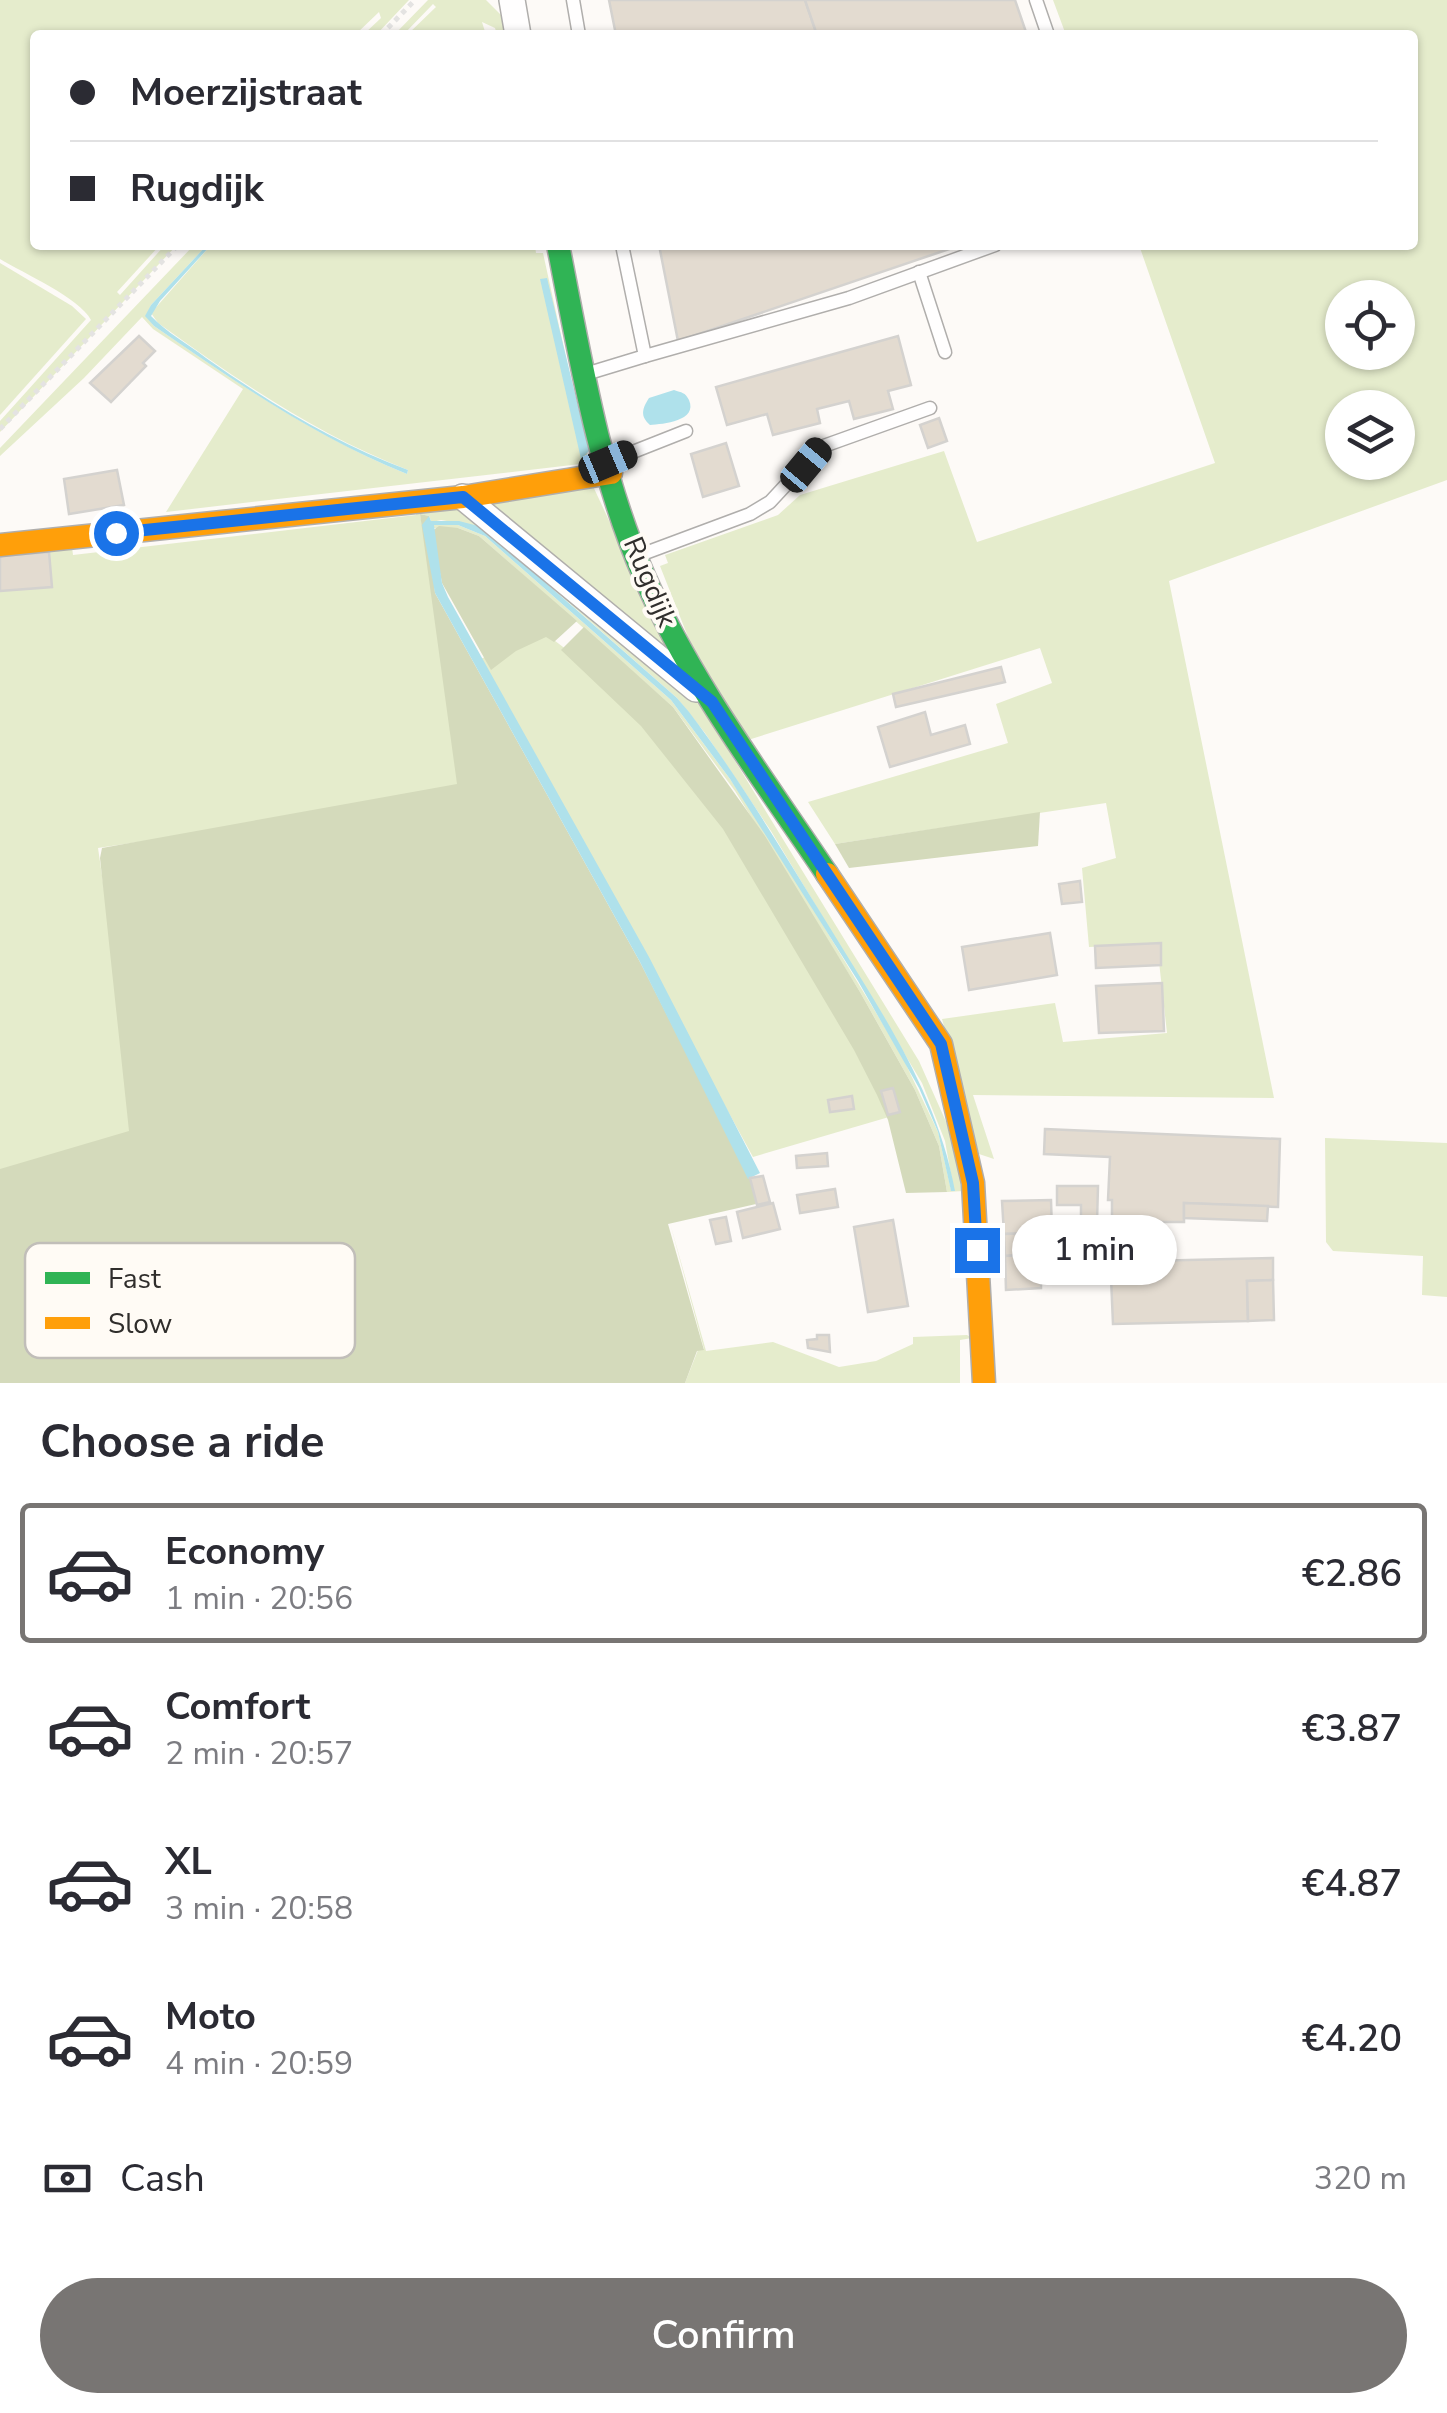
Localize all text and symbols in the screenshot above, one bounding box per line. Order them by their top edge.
text: Moerzijstraat [130,67,362,118]
text: Rugdijk [130,163,264,214]
map controls [1325,280,1415,480]
button: locate [1325,280,1415,370]
button: layers [1325,390,1415,480]
car [775,432,837,498]
car [575,436,641,488]
route start [94,511,139,556]
street label: Rugdijk [614,531,686,634]
callout: 1 min [1012,1215,1177,1285]
route end [955,1228,1000,1273]
text: 1 min [1054,1228,1135,1271]
legend [25,1243,355,1358]
text: Fast [108,1260,161,1298]
text: Slow [108,1305,172,1343]
text: Choose a ride [40,1412,325,1473]
text: Economy [165,1526,324,1577]
icon: car [45,1528,135,1618]
text: €2.86 [1302,1548,1402,1599]
text: 1 min · 20:56 [165,1577,353,1620]
text: Comfort [165,1681,310,1732]
icon: car [45,1683,135,1773]
text: €3.87 [1302,1703,1402,1754]
text: 2 min · 20:57 [165,1732,353,1775]
text: XL [165,1836,212,1887]
icon: car [45,1838,135,1928]
text: €4.87 [1302,1858,1402,1909]
text: 3 min · 20:58 [165,1887,353,1930]
text: Moto [165,1991,256,2042]
icon: car [45,1993,135,2083]
text: €4.20 [1302,2013,1402,2064]
text: 4 min · 20:59 [165,2042,353,2085]
icon: cash [40,2151,95,2206]
text: Cash [120,2153,205,2204]
text: 320 m [1314,2157,1407,2200]
button: Confirm [40,2278,1407,2393]

